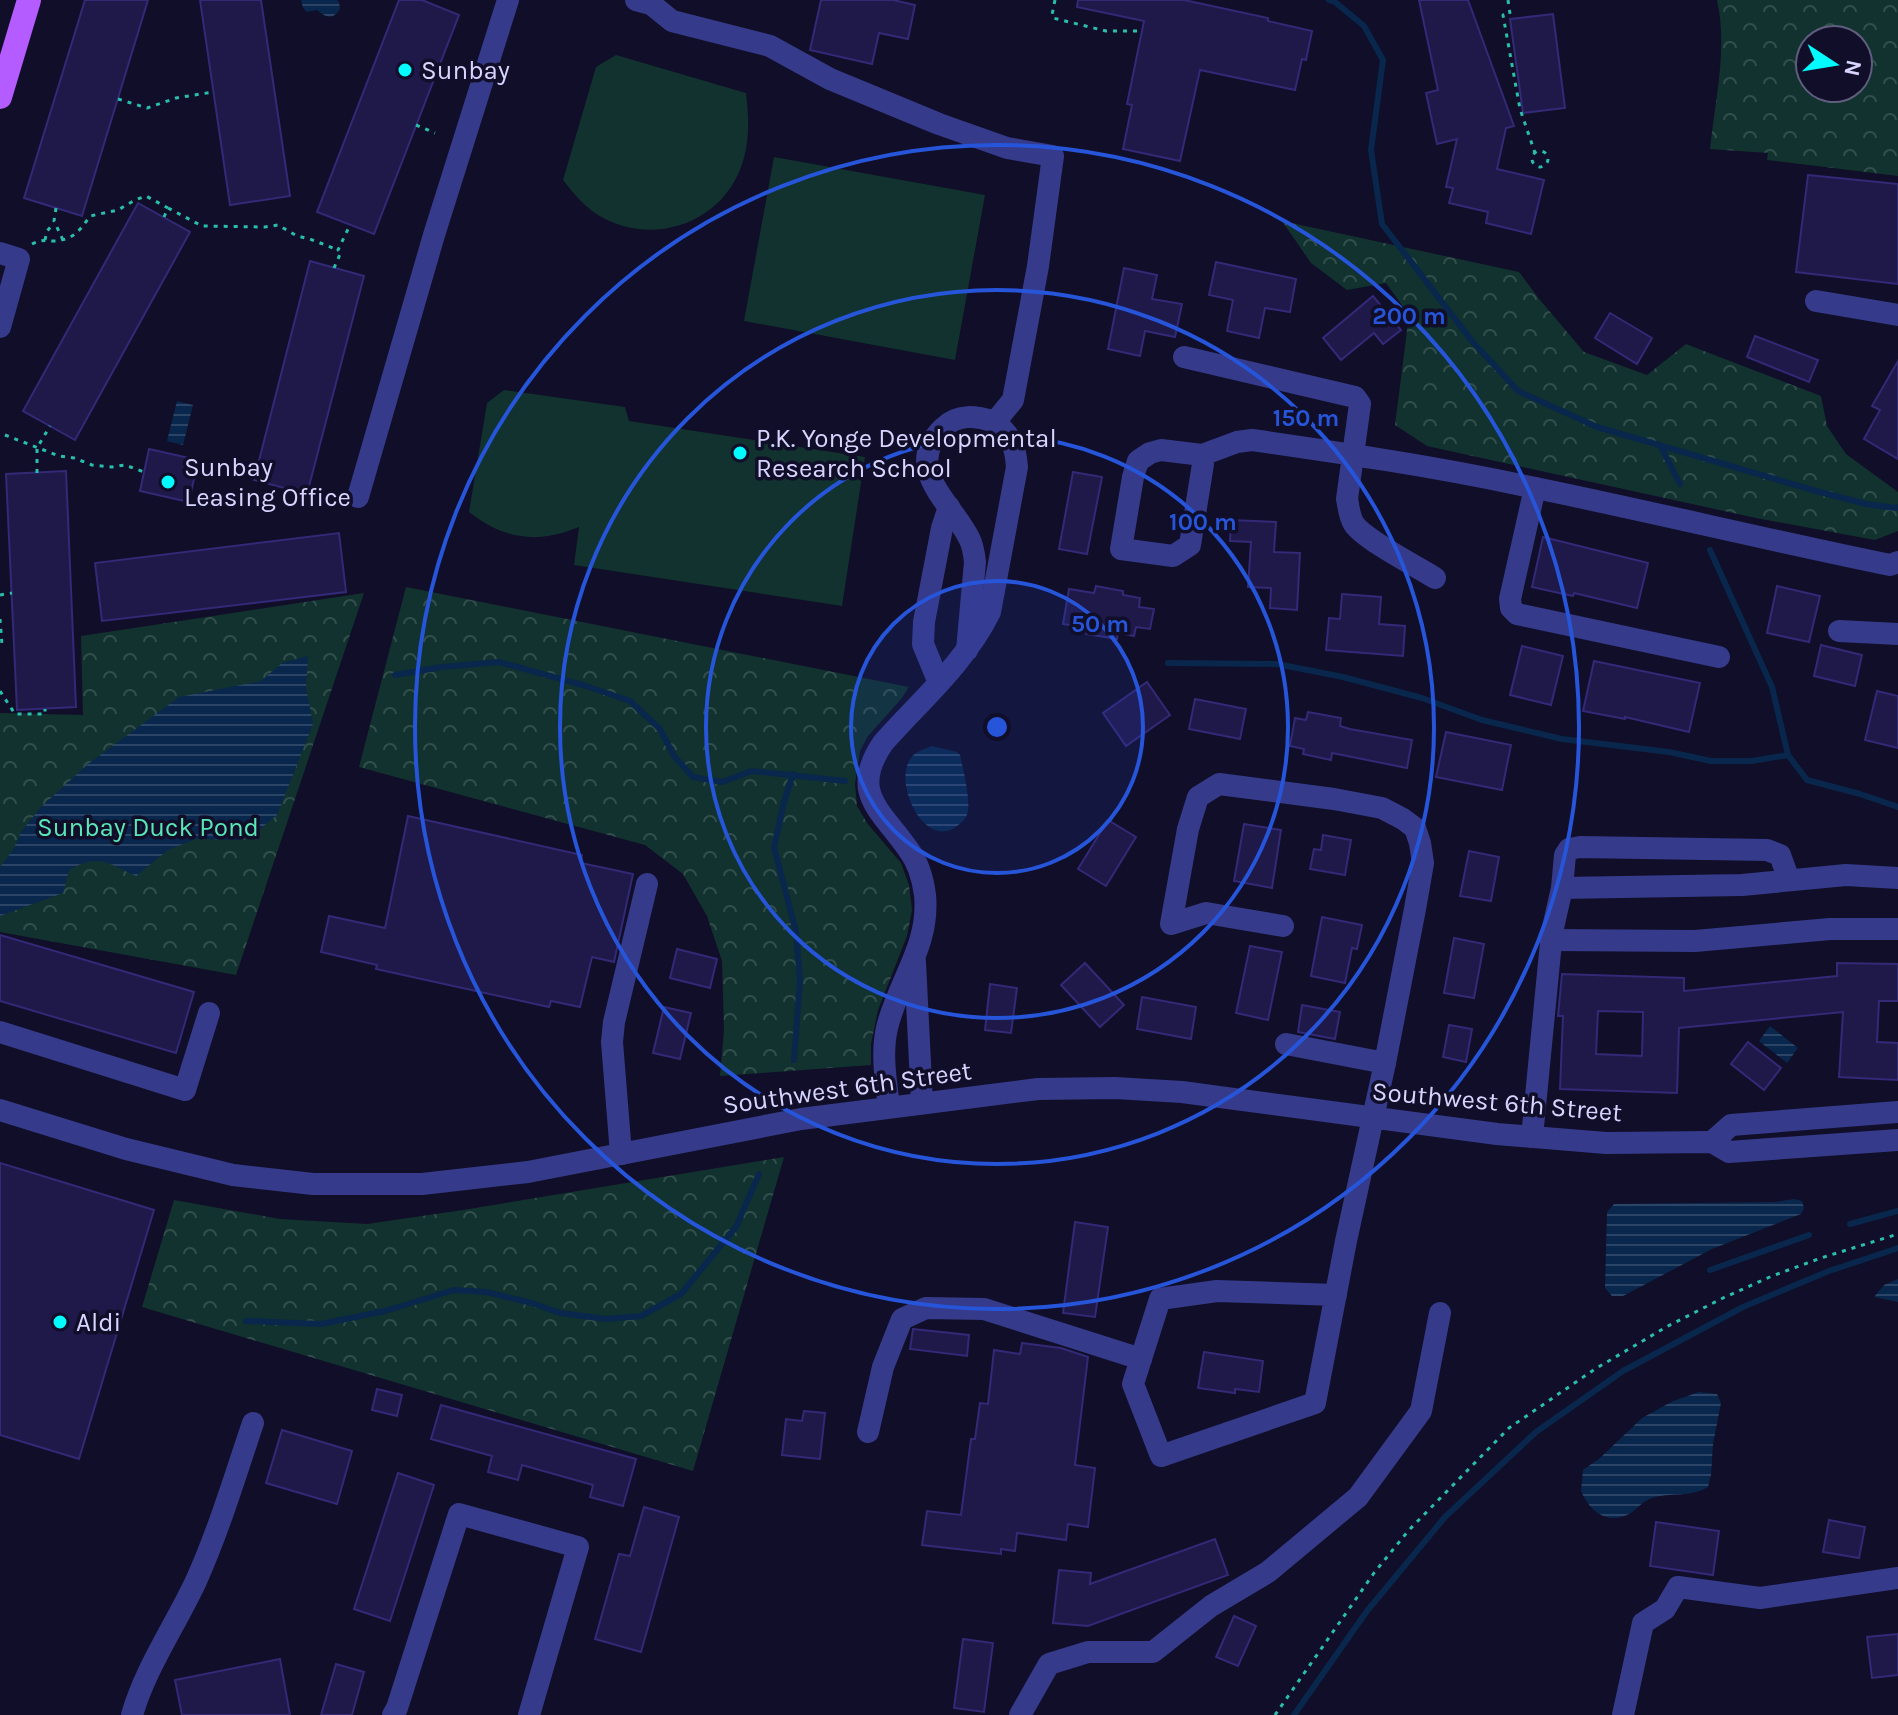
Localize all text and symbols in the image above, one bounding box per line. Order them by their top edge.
north arrow [1794,24,1874,104]
place label: Sunbay [421,55,510,86]
text: N [1838,58,1867,78]
marker: Sunbay [396,61,414,79]
text: 200 m [1372,302,1446,330]
text: 150 m [1273,404,1339,432]
place label: P.K. Yonge Developmental Research School [756,423,1057,484]
marker: P.K. Yonge Developmental Research School [731,444,749,462]
place label: Sunbay Leasing Office [184,452,351,513]
marker: Sunbay Leasing Office [159,473,177,491]
text: 100 m [1169,508,1237,536]
text: 50 m [1071,610,1129,638]
centre of rings [983,713,1011,741]
park label: Sunbay Duck Pond [37,812,259,843]
street label: Southwest 6th Street [721,1055,974,1121]
street label: Southwest 6th Street [1371,1076,1624,1128]
place label: Aldi [76,1307,121,1338]
marker: Aldi [51,1313,69,1331]

